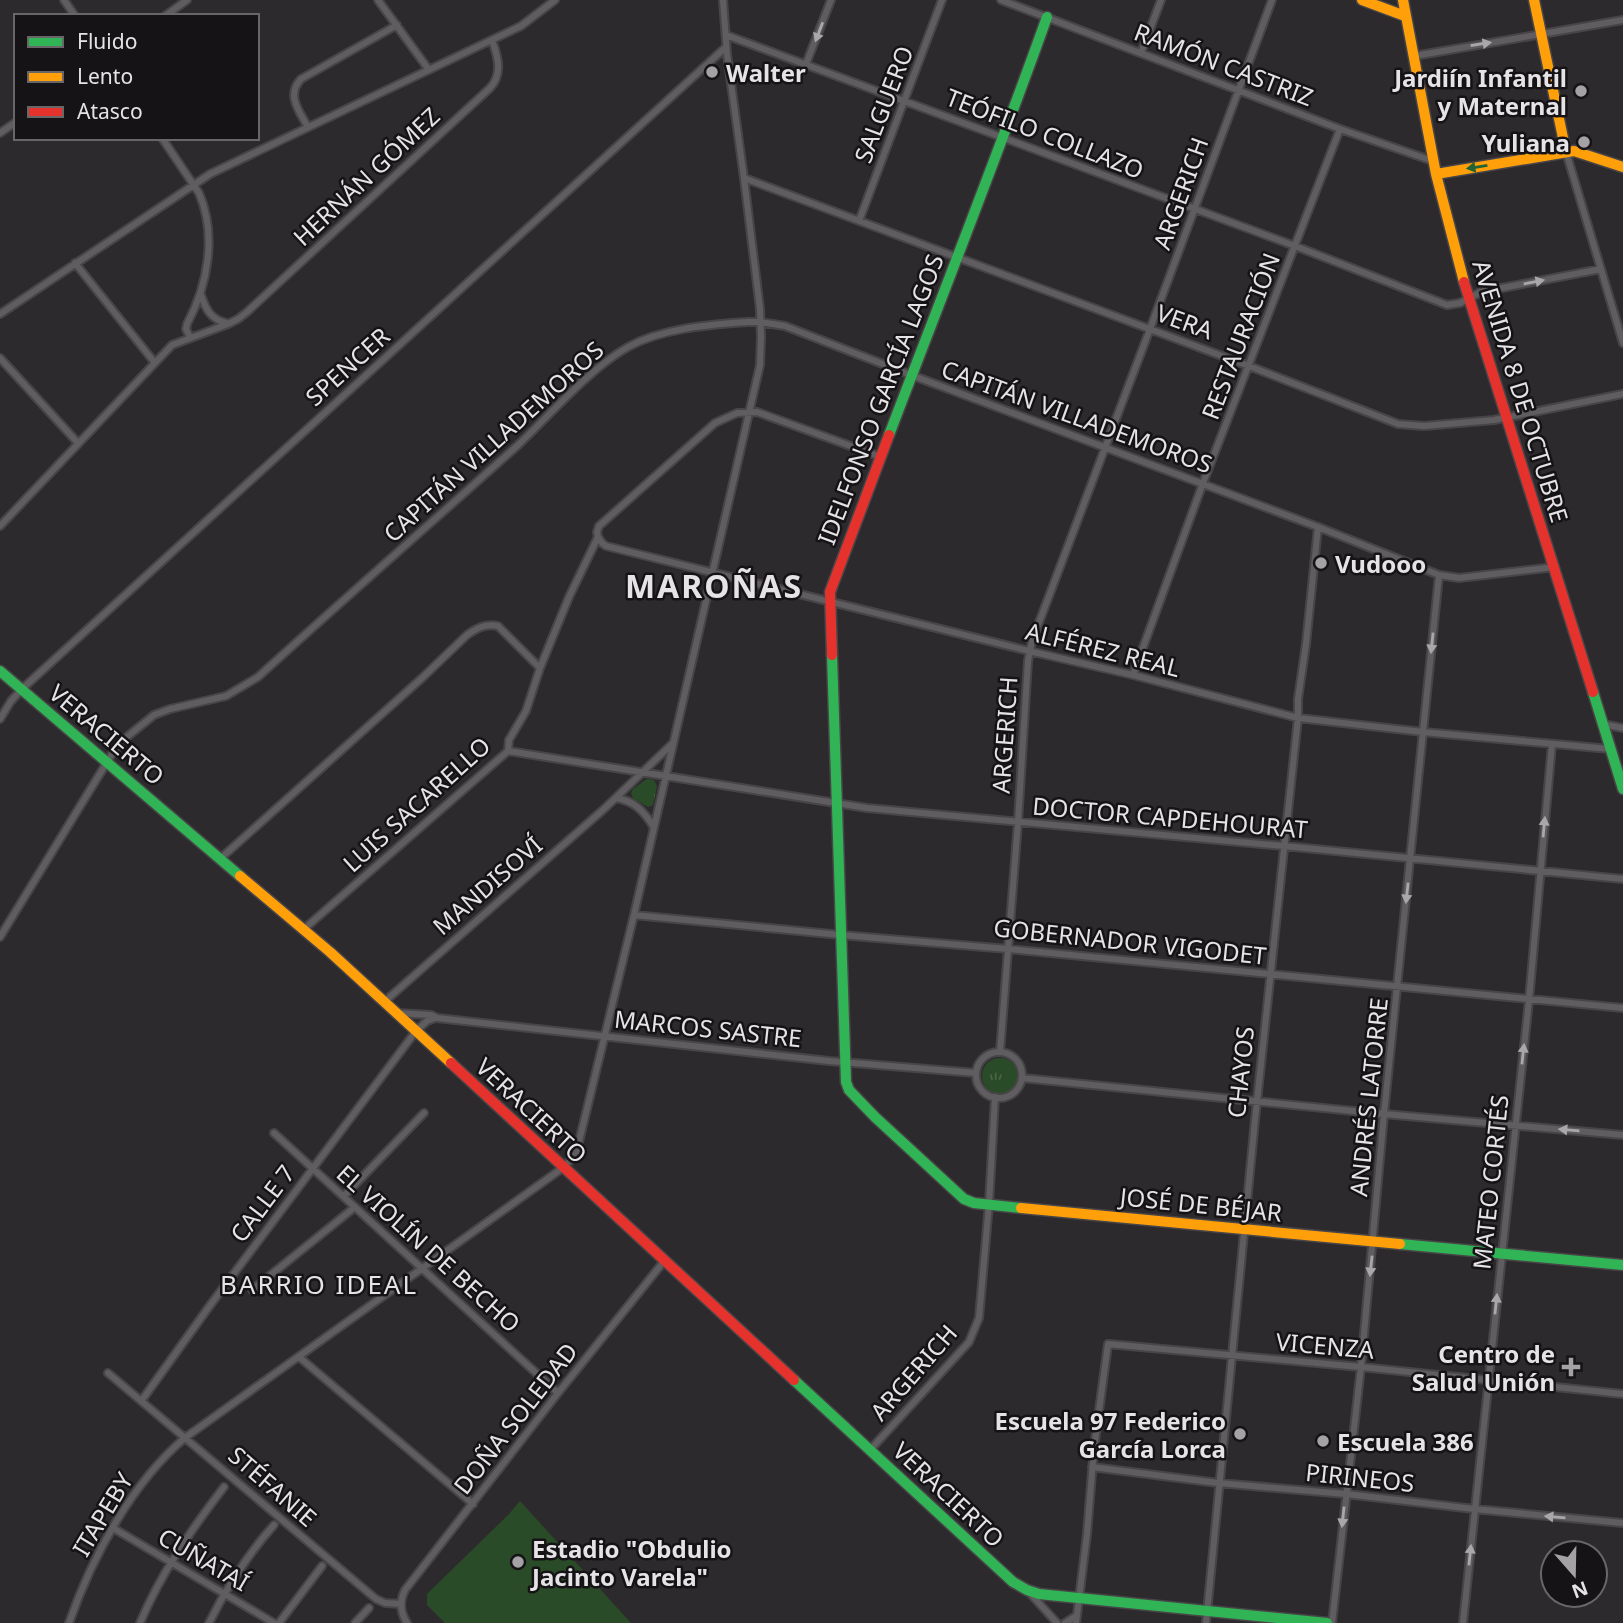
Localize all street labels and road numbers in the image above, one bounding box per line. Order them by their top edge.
street label: RAMÓN CASTRIZ [1130,15,1318,113]
street label: SALGUERO [846,41,920,167]
street label: TEÓFILO COLLAZO [941,80,1149,186]
street label: HERNÁN GÓMEZ [286,99,446,253]
street label: ARGERICH [1144,132,1216,254]
street label: RESTAURACIÓN [1193,248,1287,424]
street label: IDELFONSO GARCÍA LAGOS [809,249,951,549]
street label: AVENIDA 8 DE OCTUBRE [1465,256,1577,526]
street label: VERA [1152,296,1219,347]
street label: SPENCER [298,319,396,413]
street label: CAPITÁN VILLADEMOROS [376,333,610,549]
street label: CAPITÁN VILLADEMOROS [937,352,1217,480]
street label: ALFÉREZ REAL [1022,614,1184,684]
street label: ARGERICH [983,675,1025,795]
street label: VERACIERTO [42,676,172,792]
street label: LUIS SACARELLO [335,729,497,879]
street label: DOCTOR CAPDEHOURAT [1031,789,1310,846]
street label: MANDISOVÍ [425,828,549,942]
street label: GOBERNADOR VIGODET [992,910,1269,972]
street label: ANDRÉS LATORRE [1341,996,1395,1198]
street label: MARCOS SASTRE [613,1002,803,1054]
street label: CHAYOS [1219,1025,1261,1119]
street label: VERACIERTO [469,1050,595,1170]
street label: MATEO CORTÉS [1464,1093,1516,1271]
street label: EL VIOLÍN DE BECHO [330,1157,528,1339]
street label: CALLE 7 [222,1158,302,1248]
street label: JOSÉ DE BÉJAR [1117,1179,1284,1229]
street label: ARGERICH [862,1317,964,1427]
street label: VICENZA [1275,1324,1376,1366]
street label: DOÑA SOLEDAD [445,1335,585,1501]
street label: VERACIERTO [886,1434,1012,1554]
street label: STÉFANIE [222,1438,324,1534]
street label: PIRINEOS [1304,1455,1416,1499]
street label: ITAPEBY [64,1466,140,1562]
street label: CUÑATAÍ [153,1520,255,1598]

